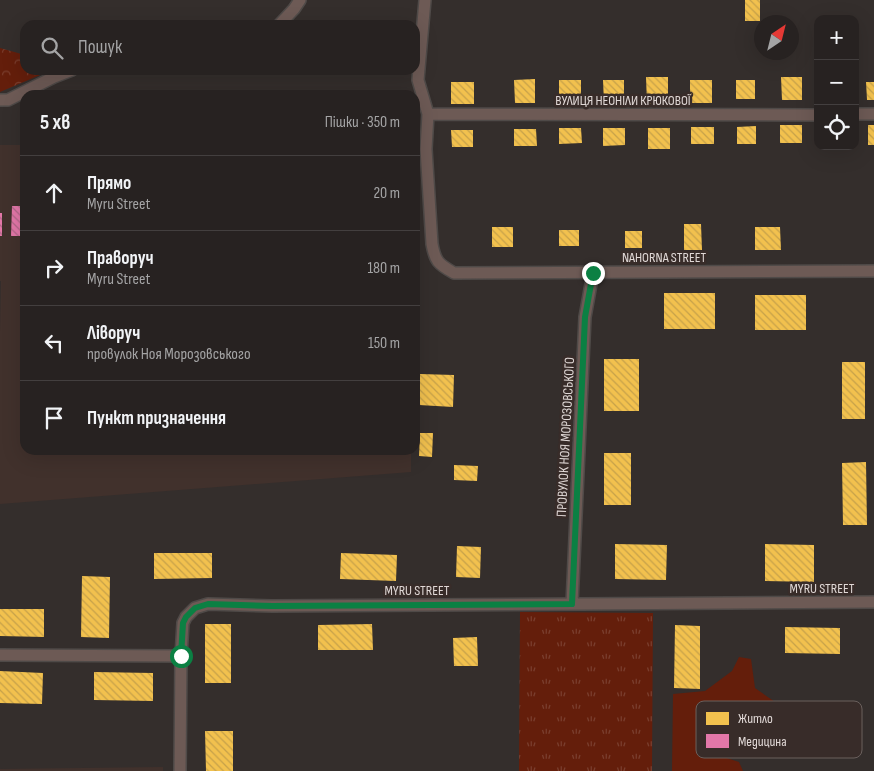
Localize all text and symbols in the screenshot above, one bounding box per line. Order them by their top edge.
north arrow [754,15,799,60]
map controls [814,15,859,150]
button: + [814,15,859,60]
search box [20,20,420,75]
icon: search [38,34,66,62]
text: Пошук [78,36,122,59]
button: − [814,60,859,105]
street label: ВУЛИЦЯ НЕОНІЛИ КРЮКОВОЇ [555,92,691,109]
button: locate [814,105,859,150]
text: 5 хв [40,110,70,135]
text: Пішки · 350 m [325,113,400,132]
text: Прямо [87,172,131,195]
icon: ahead [40,179,68,207]
text: 20 m [373,184,400,203]
text: Myru Street [87,195,150,214]
text: Праворуч [87,247,154,270]
street label: NAHORNA STREET [622,249,706,266]
icon: right [40,254,68,282]
text: 180 m [367,259,400,278]
route end [582,262,605,285]
text: Myru Street [87,270,150,289]
text: Ліворуч [87,322,140,345]
icon: left [40,329,68,357]
text: 150 m [368,334,400,353]
text: провулок Ноя Морозовського [87,345,251,364]
street label: ПРОВУЛОК НОЯ МОРОЗОВСЬКОГО [553,357,578,517]
icon: arrive [40,404,68,432]
text: Пункт призначення [87,407,226,430]
street label: MYRU STREET [790,580,855,597]
street label: MYRU STREET [385,582,450,599]
route start [170,645,193,668]
legend [696,701,862,758]
text: Житло [738,710,773,727]
text: Медицина [738,733,787,750]

